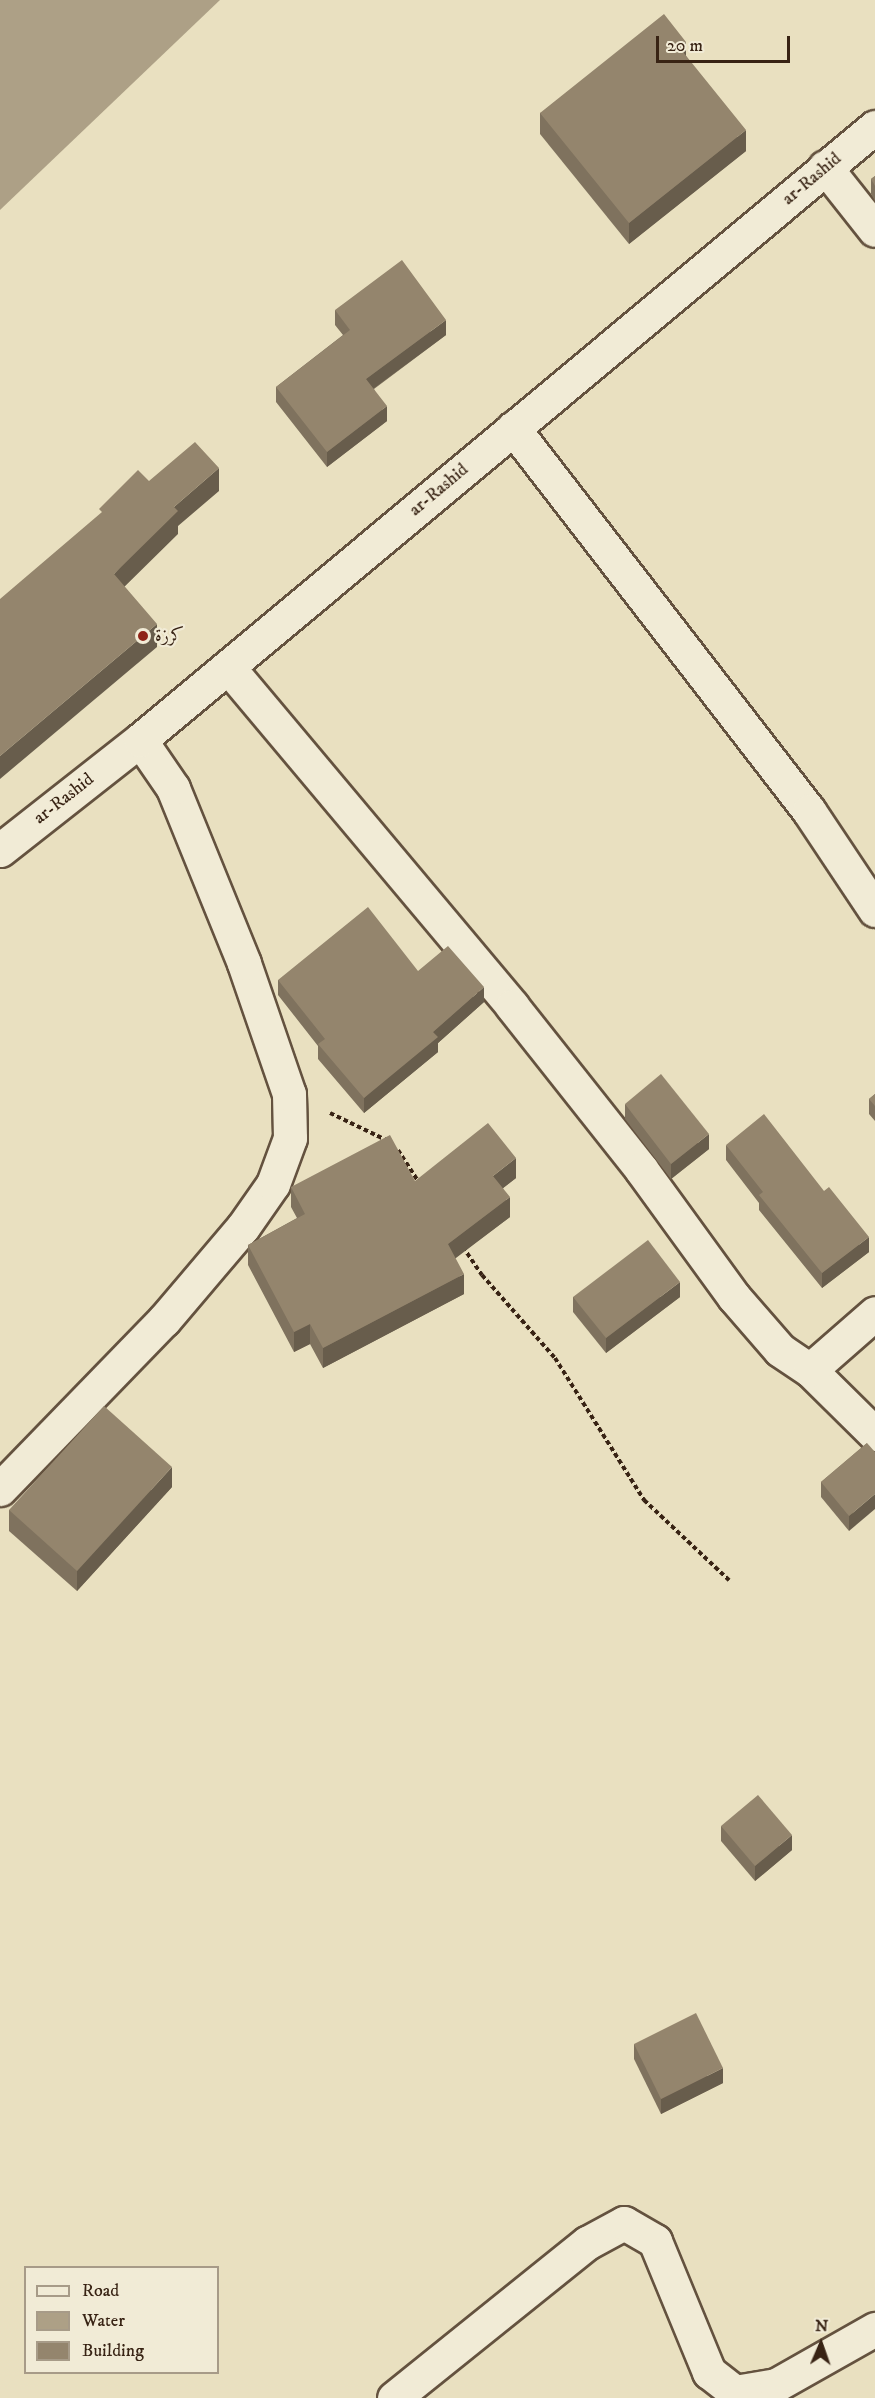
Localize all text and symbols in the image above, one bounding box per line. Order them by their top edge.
scale bar [659,24,792,62]
text: 20 m [667,35,703,57]
street label: ar-Rashid [778,148,846,210]
street label: ar-Rashid [405,459,473,521]
place label: كرزة [155,625,184,647]
marker: كرزة [136,629,150,643]
street label: ar-Rashid [30,769,98,829]
legend [24,2266,219,2374]
text: Road [82,2280,119,2302]
text: Water [82,2310,125,2332]
north arrow [791,2314,851,2374]
text: N [815,2316,829,2336]
text: Building [82,2340,144,2362]

